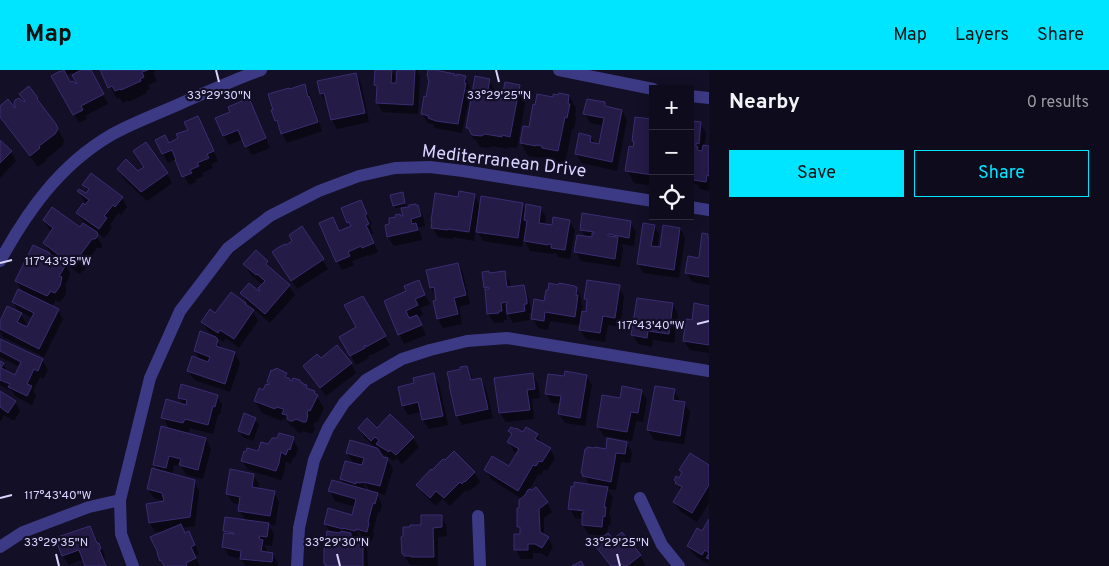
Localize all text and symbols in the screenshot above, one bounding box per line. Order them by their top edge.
text: Map [25,20,72,50]
text: Map [893,24,927,47]
text: Layers [955,24,1009,47]
text: Share [1037,24,1084,47]
map controls [649,85,694,220]
button: + [649,85,694,130]
text: 33°29'30"N [187,88,251,104]
text: 33°29'25"N [467,88,531,104]
text: Nearby [729,89,800,116]
text: 0 results [1027,93,1089,113]
button: − [649,130,694,175]
street label: Mediterranean Drive [420,140,588,184]
button: Save [729,150,904,197]
button: Share [914,150,1089,197]
button: locate [649,175,694,220]
text: 117°43'35"W [25,254,91,270]
text: 117°43'40"W [617,318,685,334]
text: 117°43'40"W [24,488,92,504]
text: 33°29'35"N [24,535,88,551]
text: 33°29'30"N [305,535,369,551]
text: 33°29'25"N [585,535,649,551]

